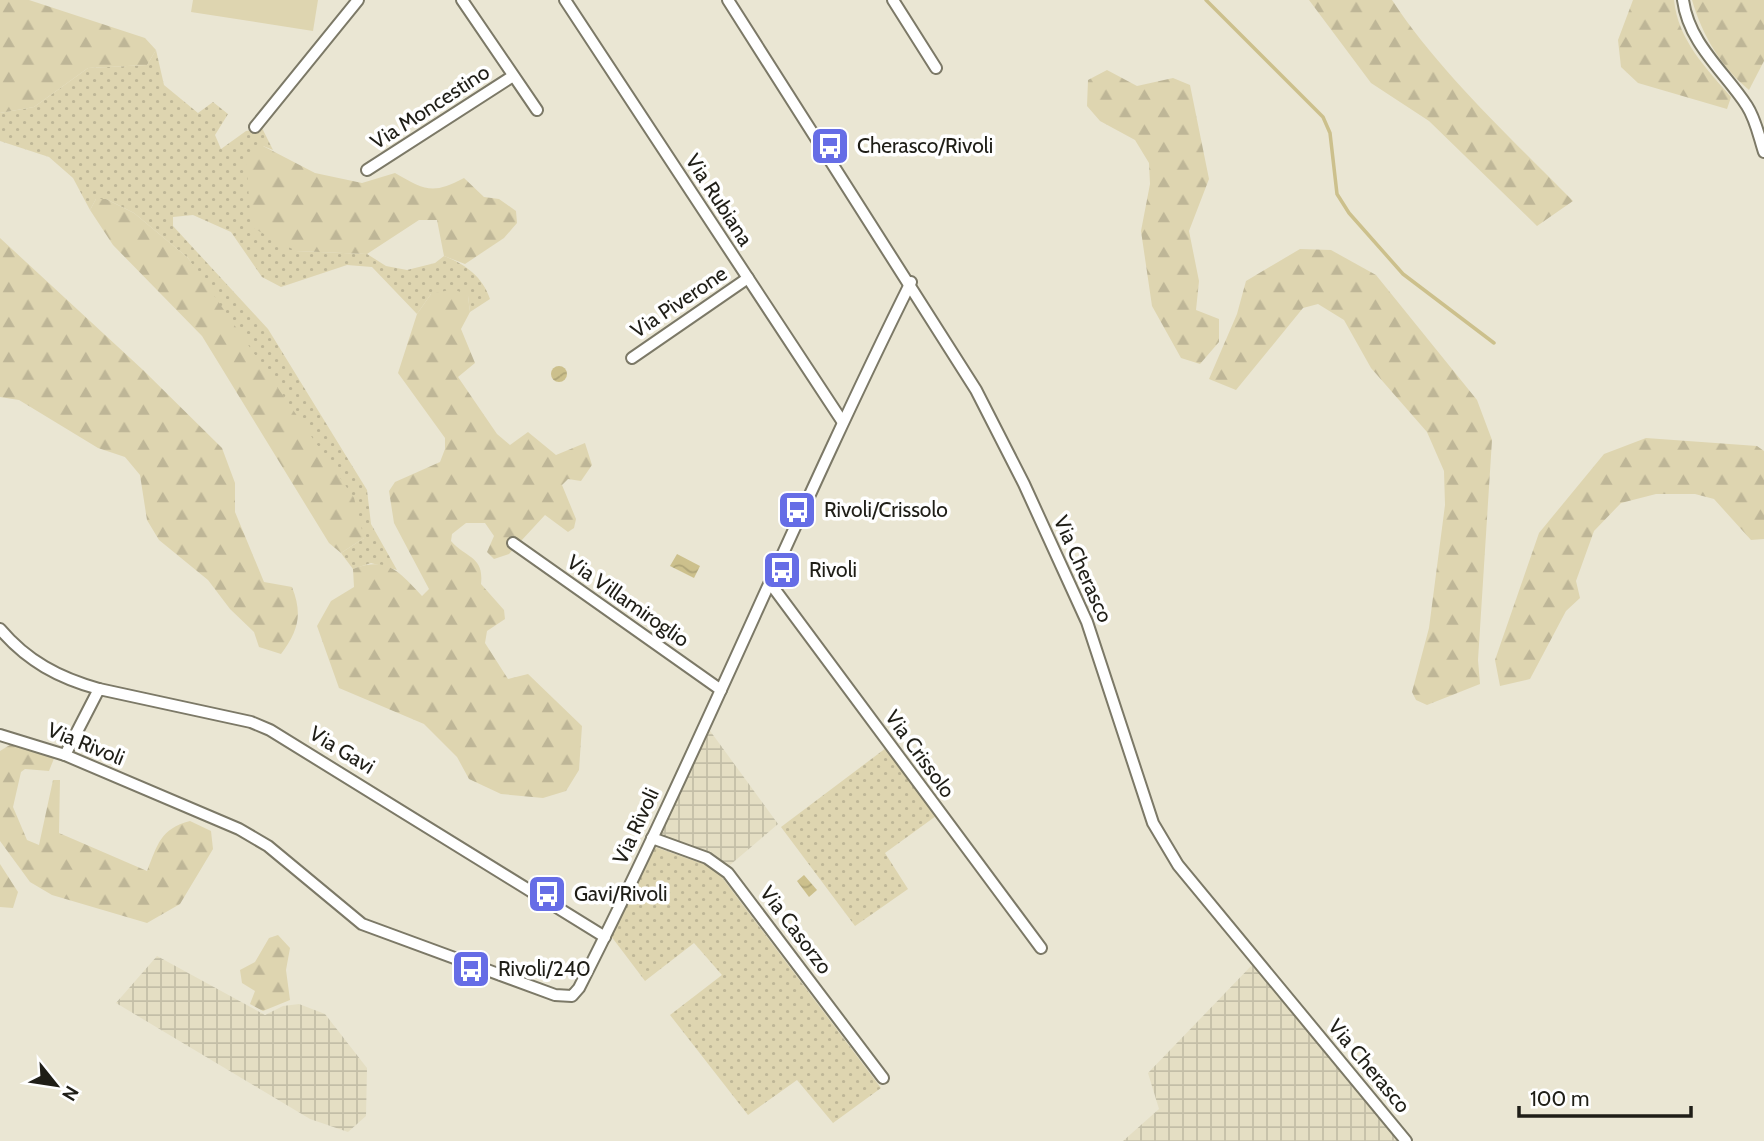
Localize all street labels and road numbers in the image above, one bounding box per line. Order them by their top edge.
street label: Via Moncestino [366,59,494,154]
street label: Via Rubiana [680,149,758,250]
street label: Via Piverone [626,260,732,343]
street label: Via Cherasco [1049,512,1118,626]
street label: Via Villamiroglio [562,549,694,652]
street label: Via Crissolo [880,705,961,802]
street label: Via Rivoli [44,717,128,770]
street label: Via Gavi [305,720,379,779]
street label: Via Rivoli [607,784,664,868]
street label: Via Casorzo [755,881,838,979]
street label: Via Cherasco [1323,1014,1416,1117]

